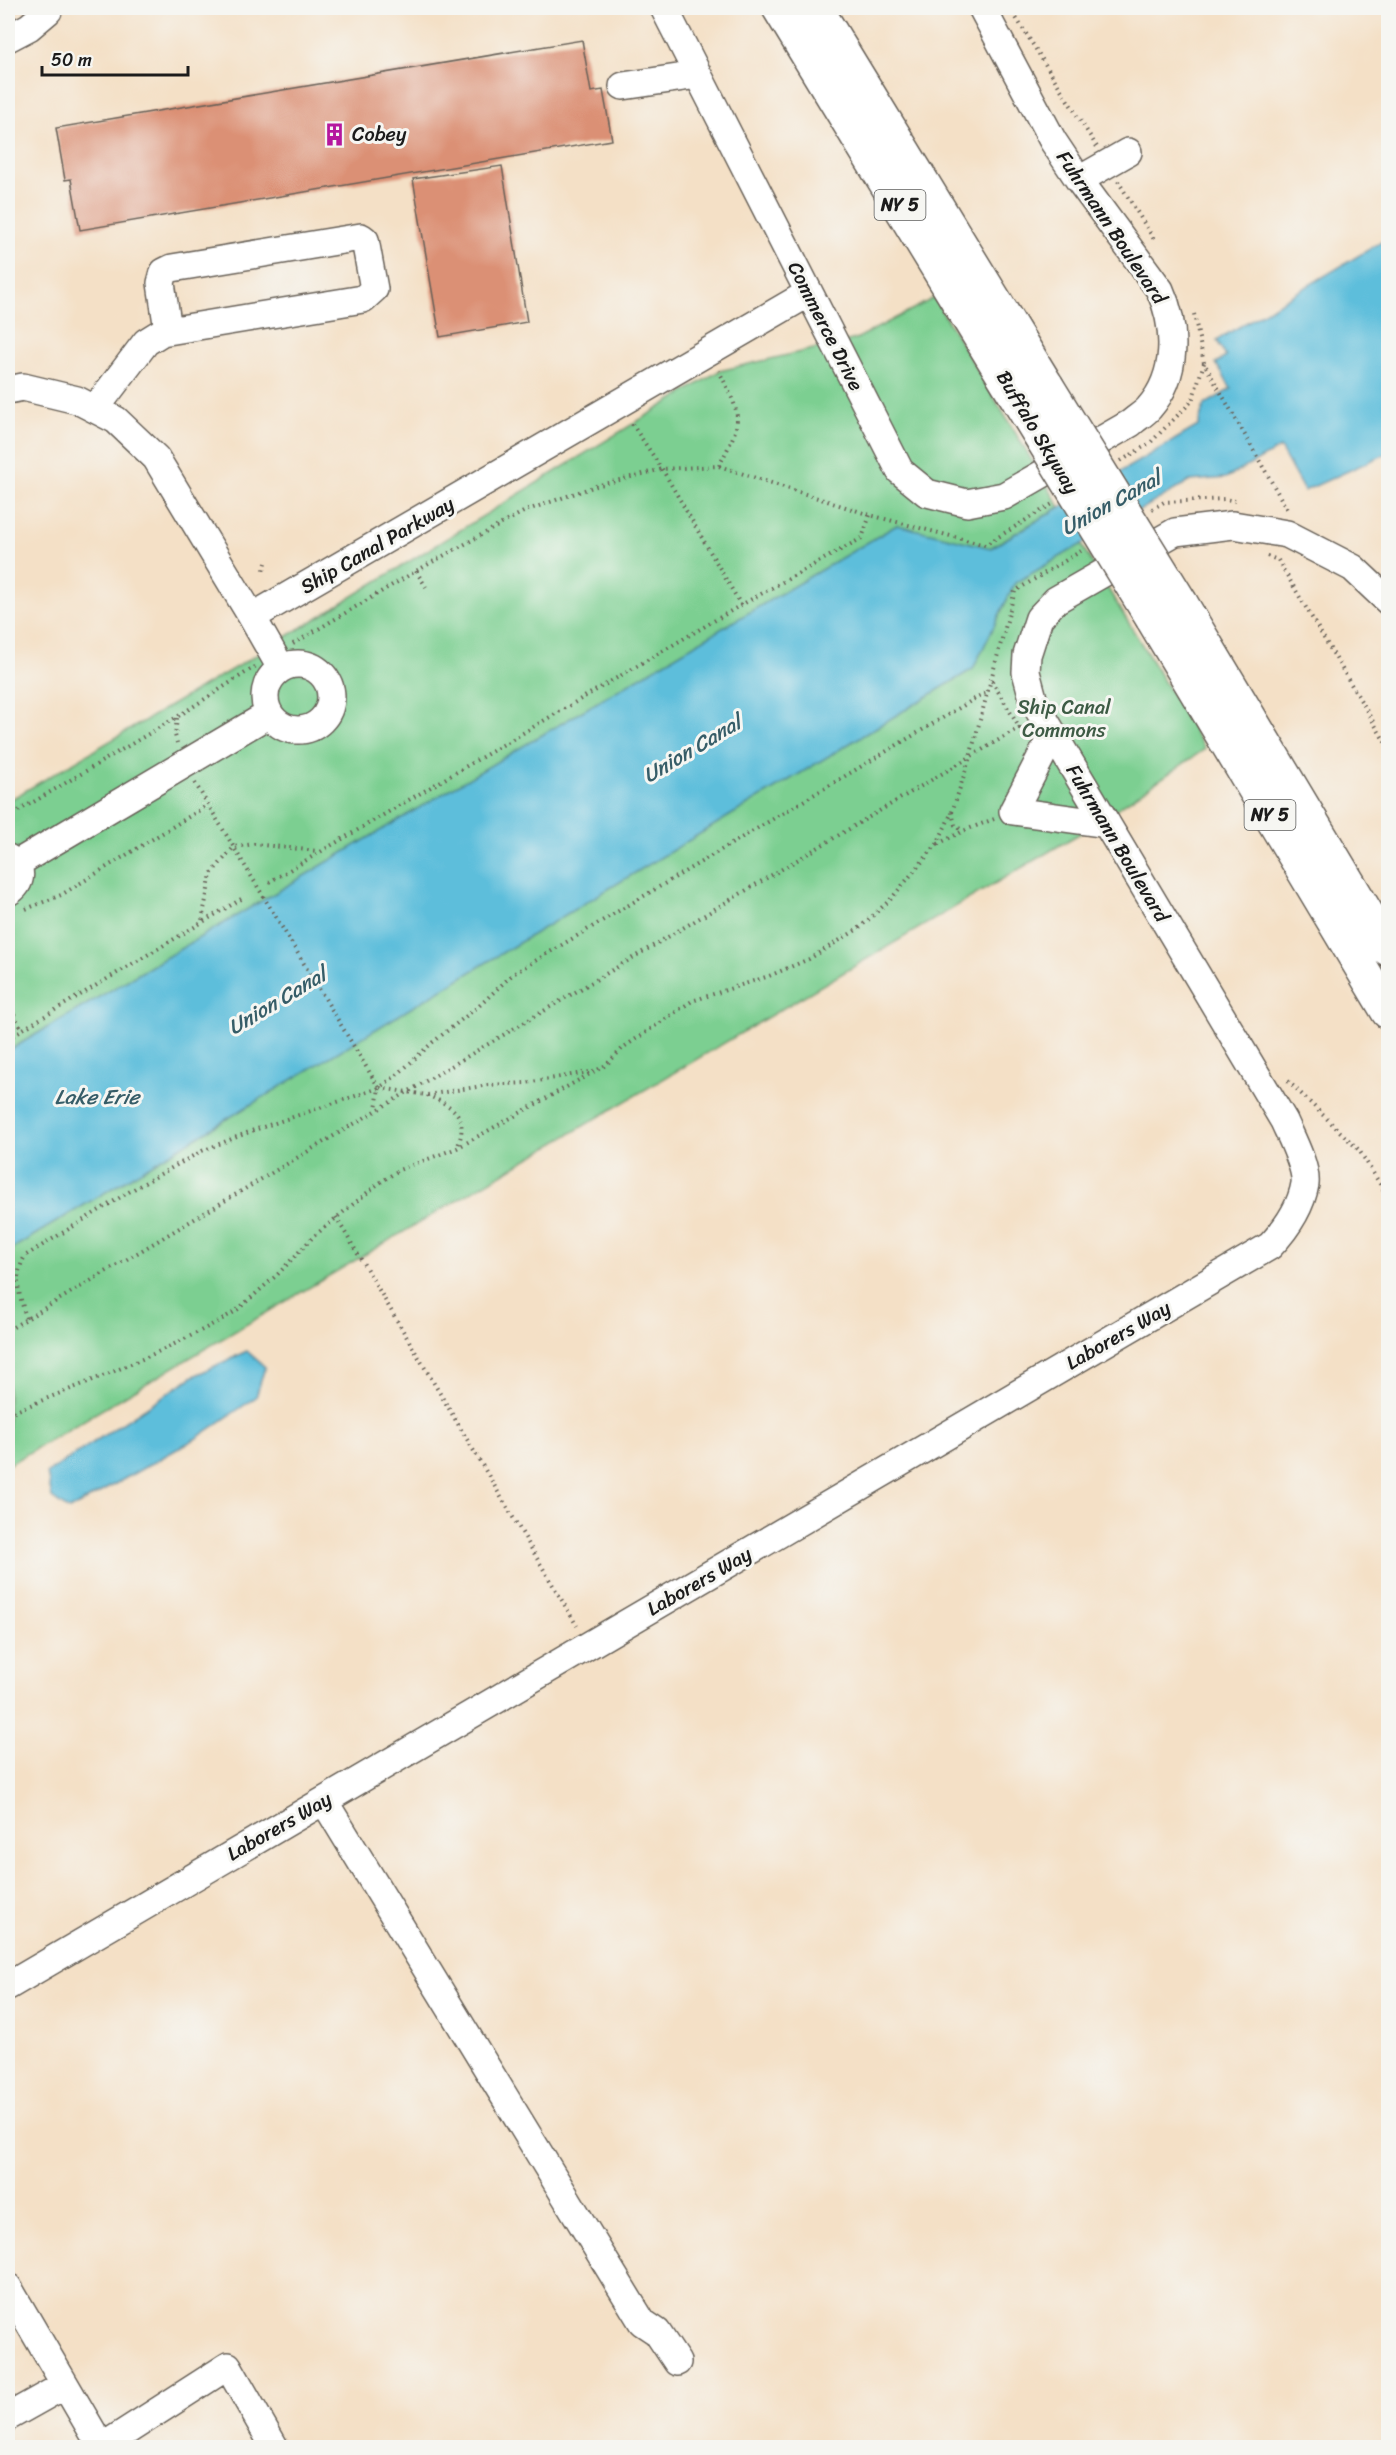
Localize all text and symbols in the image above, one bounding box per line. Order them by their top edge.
scale bar [42,39,188,77]
text: 50 m [51,44,92,76]
place label: Cobey [352,117,407,152]
building icon: Cobey [321,121,347,147]
street label: Fuhrmann Boulevard [1047,143,1177,313]
road number: NY 5 [874,190,926,220]
street label: Commerce Drive [778,255,873,397]
street label: Buffalo Skyway [987,363,1089,502]
water label: Union Canal [1054,457,1173,546]
street label: Ship Canal Parkway [294,487,462,604]
park label: Ship Canal Commons [1017,690,1112,748]
water label: Union Canal [635,702,753,794]
street label: Fuhrmann Boulevard [1056,757,1180,931]
road number: NY 5 [1244,800,1296,830]
water label: Union Canal [220,954,338,1046]
water label: Lake Erie [55,1078,141,1116]
street label: Laborers Way [1059,1291,1178,1380]
street label: Laborers Way [640,1537,759,1626]
street label: Laborers Way [220,1782,339,1871]

